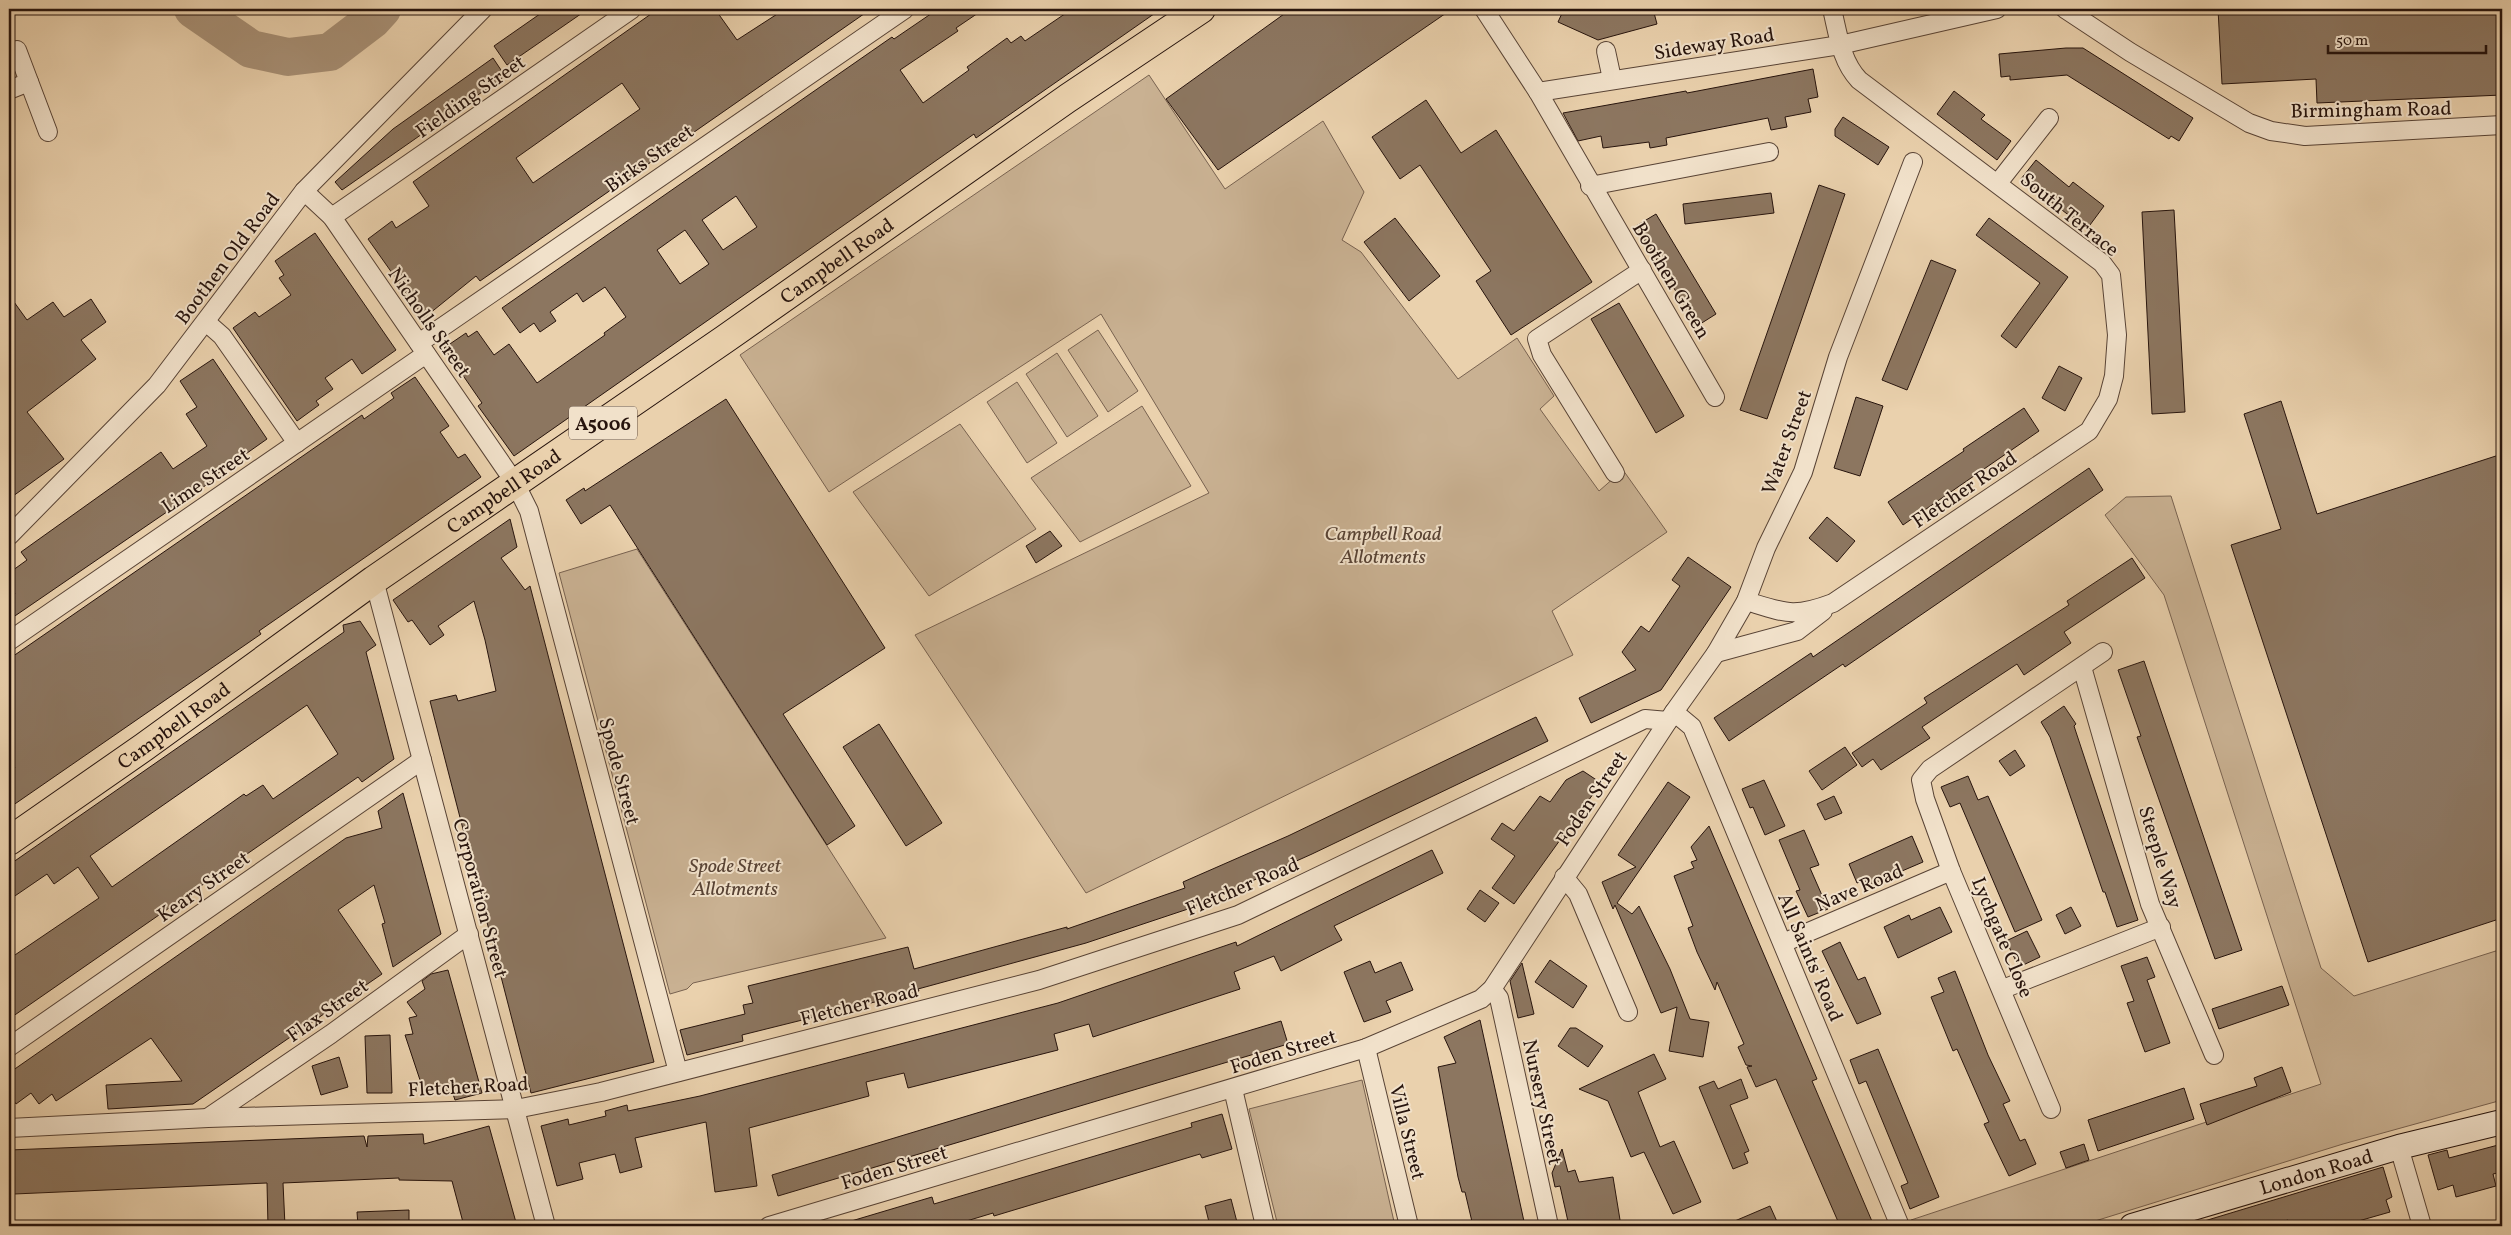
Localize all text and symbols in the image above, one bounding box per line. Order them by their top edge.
street label: Sideway Road [1652,22,1777,68]
scale bar [2328,22,2486,54]
text: 50 m [2336,31,2368,52]
street label: Fielding Street [411,49,532,146]
street label: Birmingham Road [2290,96,2452,126]
street label: Birks Street [600,119,700,201]
street label: South Terrace [2013,167,2124,264]
street label: Boothen Old Road [170,187,288,331]
street label: Campbell Road [775,212,901,312]
street label: Boothen Green [1624,217,1716,345]
street label: Nicholls Street [380,262,477,384]
street label: Water Street [1756,386,1820,499]
road number: A5006 [569,406,637,439]
street label: Lime Street [156,442,256,521]
street label: Campbell Road [442,443,568,542]
street label: Fletcher Road [1907,445,2023,536]
park label: Campbell Road Allotments [1324,521,1442,572]
street label: Campbell Road [112,677,237,777]
street label: Spode Street [590,715,646,828]
street label: Foden Street [1550,746,1635,853]
street label: Steeple Way [2130,803,2188,912]
street label: Corporation Street [444,816,514,981]
street label: Keary Street [152,845,256,930]
street label: Fletcher Road [1182,851,1304,924]
park label: Spode Street Allotments [689,853,781,904]
street label: Nave Road [1811,858,1908,920]
street label: Lychgate Close [1963,873,2039,1002]
street label: All Saints' Road [1769,889,1849,1026]
street label: Flax Street [282,973,375,1050]
street label: Fletcher Road [797,978,922,1034]
street label: Foden Street [1227,1023,1340,1082]
street label: Nursery Street [1514,1037,1568,1168]
street label: Fletcher Road [407,1071,529,1105]
street label: Villa Street [1381,1082,1431,1183]
street label: Foden Street [838,1139,951,1198]
street label: London Road [2257,1143,2377,1203]

